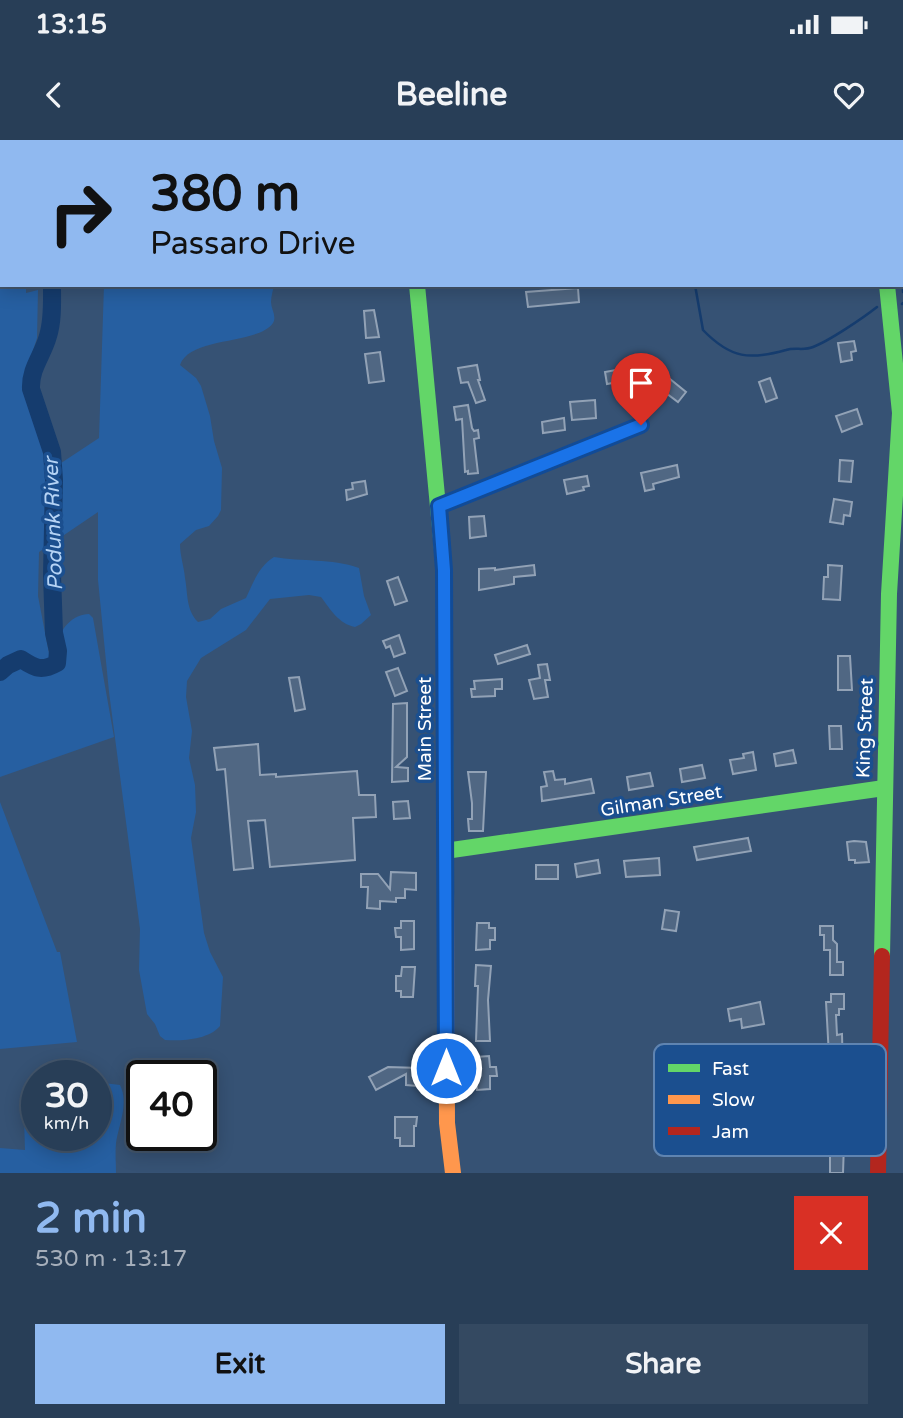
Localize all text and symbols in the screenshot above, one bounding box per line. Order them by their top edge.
text: 13:15 [35,9,107,40]
icon: back [35,76,73,114]
text: Beeline [396,76,507,114]
icon: heart [830,76,868,114]
text: 380 m [150,165,300,224]
icon: right [35,168,126,259]
text: Passaro Drive [150,225,356,263]
pin [611,353,671,425]
icon: arrive [622,364,660,402]
water label: Podunk River [39,454,68,591]
street label: Main Street [414,677,436,781]
street label: King Street [852,678,878,779]
street label: Gilman Street [599,781,724,821]
position arrow [409,1031,483,1105]
legend [654,1044,886,1156]
text: Fast [712,1058,749,1080]
speed limit sign: 40 [126,1060,217,1151]
text: 30 [45,1075,88,1117]
text: Slow [712,1089,755,1111]
text: km/h [44,1112,89,1134]
text: Jam [712,1121,749,1143]
text: 2 min [35,1193,147,1244]
button: close [794,1196,868,1270]
text: 530 m · 13:17 [35,1245,187,1273]
button: Exit [35,1324,445,1404]
button: Share [459,1324,868,1404]

